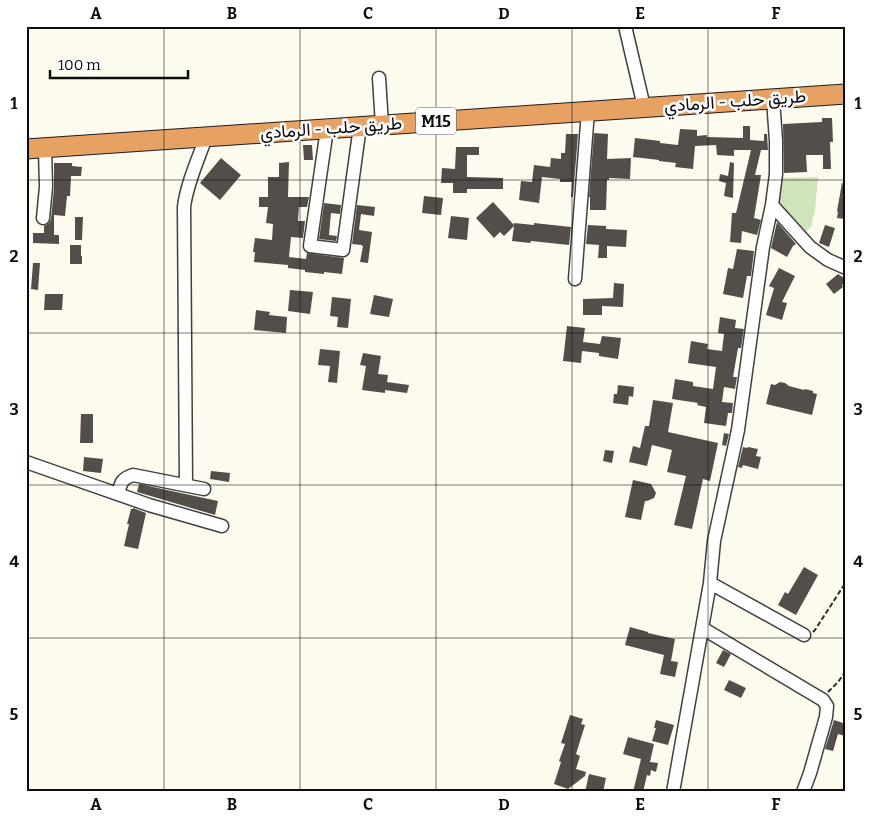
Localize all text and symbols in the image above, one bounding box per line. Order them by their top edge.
text: A [90,4,102,23]
text: B [227,4,237,23]
text: C [363,4,373,23]
text: D [498,4,510,23]
text: E [635,4,645,23]
text: F [772,4,781,23]
scale bar [50,48,188,80]
text: 100 m [58,56,101,74]
street label: طريق حلب - الرمادي [663,85,807,121]
text: 1 [11,94,18,113]
text: 1 [855,94,862,113]
road number: M15 [416,108,456,134]
street label: طريق حلب - الرمادي [259,112,403,148]
text: 2 [9,247,19,266]
text: 2 [853,247,863,266]
text: 3 [9,400,19,419]
text: 3 [853,400,863,419]
text: 4 [9,552,19,571]
text: 4 [853,552,863,571]
text: 5 [10,705,19,724]
text: 5 [854,705,863,724]
text: A [90,795,102,814]
text: B [227,795,237,814]
text: C [363,795,373,814]
text: D [498,795,510,814]
text: E [635,795,645,814]
text: F [772,795,781,814]

